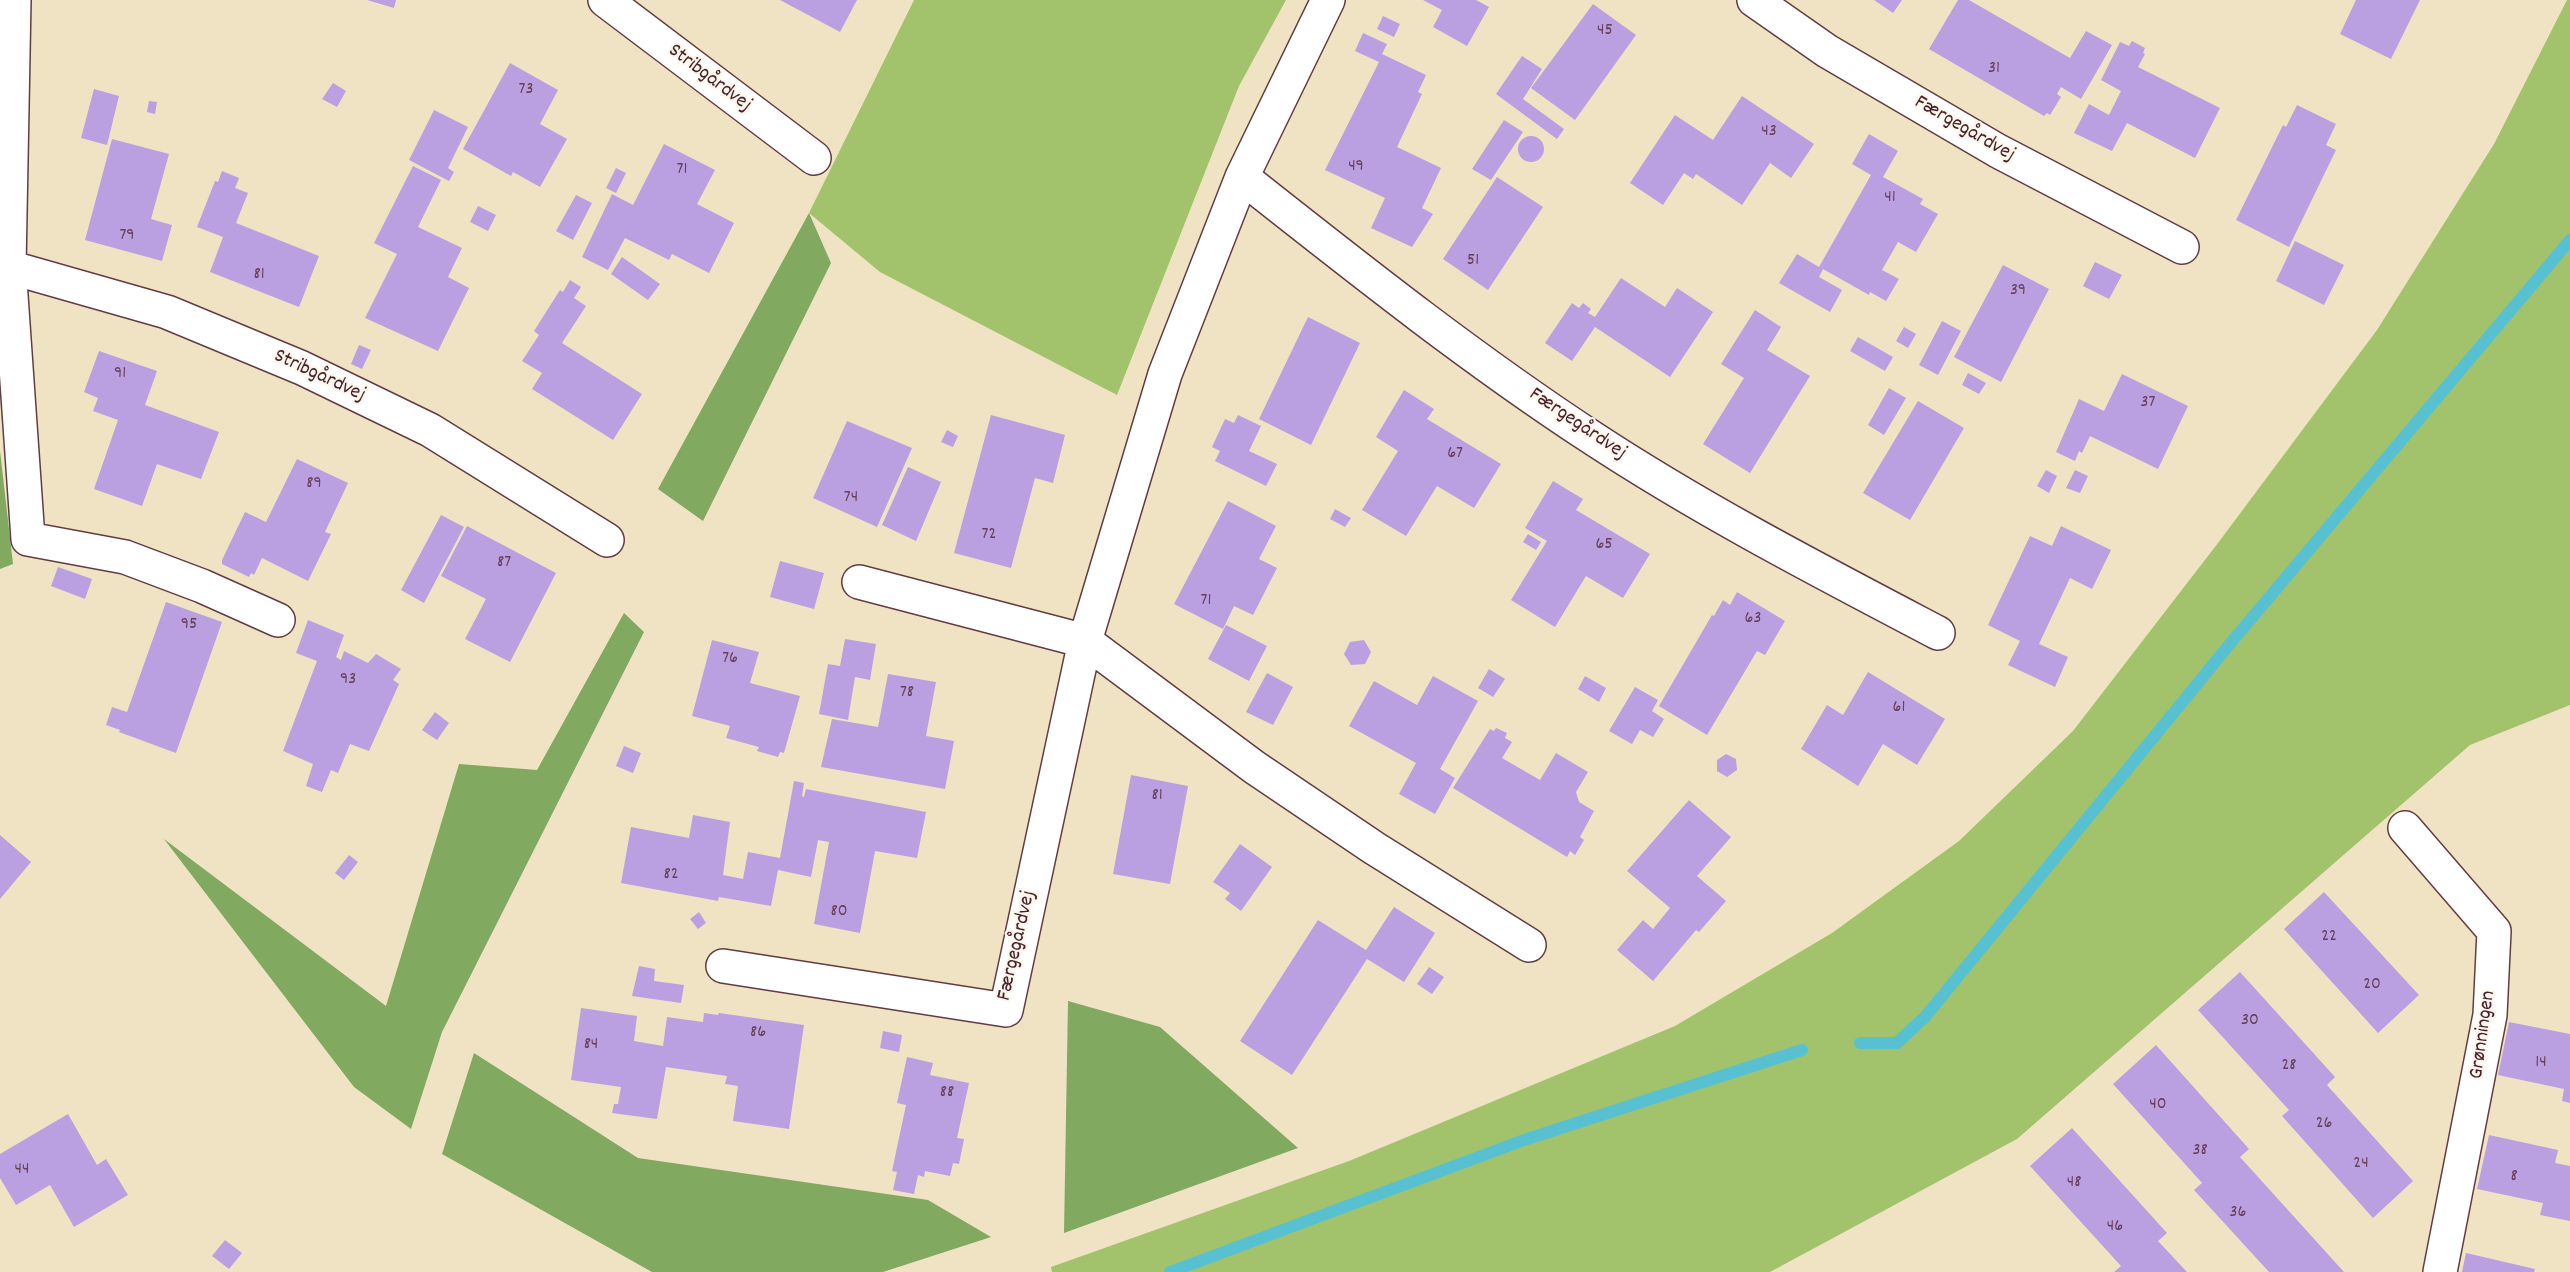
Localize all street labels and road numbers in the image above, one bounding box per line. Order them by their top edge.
street label: Stribgårdvej [662,39,756,119]
street label: Færgegårdvej [1909,91,2019,169]
street label: Stribgårdvej [269,345,369,409]
street label: Færgegårdvej [1523,383,1631,467]
street label: Færgegårdvej [993,888,1043,1004]
street label: Grønningen [2465,989,2503,1081]

